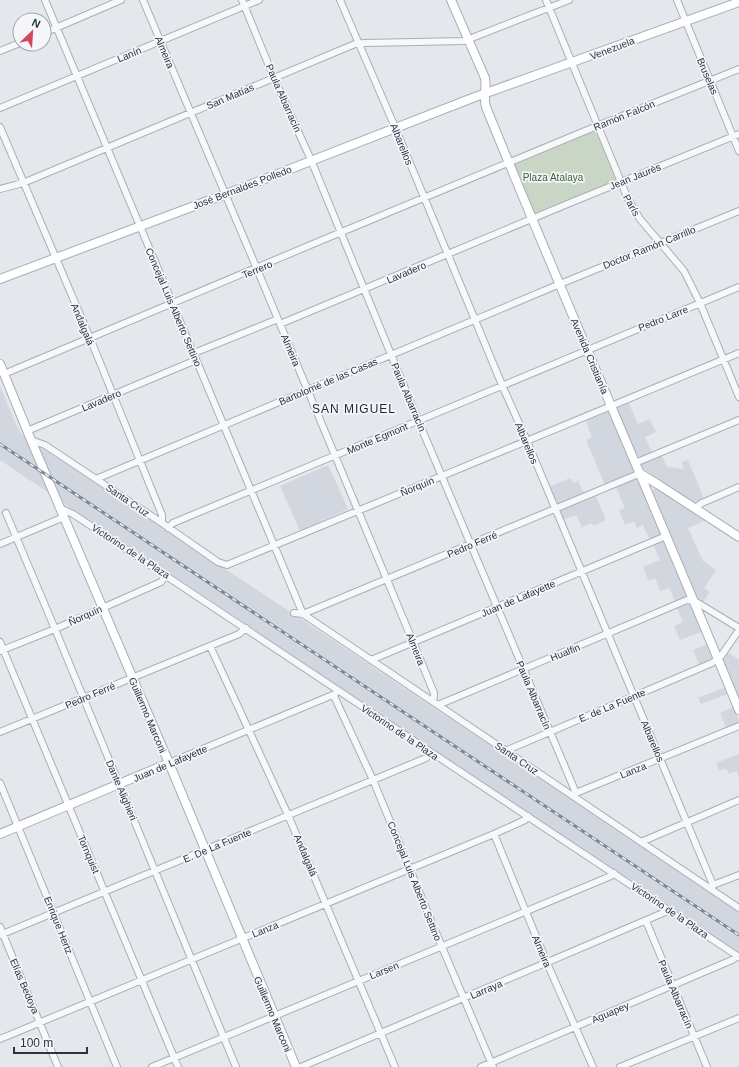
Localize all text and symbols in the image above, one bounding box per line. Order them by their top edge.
north arrow [12,12,52,52]
text: N [30,16,42,30]
street label: Almeira [153,34,176,70]
street label: Venezuela [588,35,636,62]
street label: Lanín [116,45,143,64]
street label: Bruselas [695,56,720,96]
street label: Paula Albarracín [264,62,303,134]
street label: San Matías [205,82,256,111]
street label: Ramón Falcón [592,98,656,133]
street label: Albarellos [388,122,415,167]
street label: Jean Jaurès [608,161,663,192]
street label: José Bernaldes Polledo [191,163,294,211]
park label: Plaza Atalaya [523,172,584,183]
street label: París [621,192,642,218]
street label: Doctor Ramón Carrillo [601,224,698,271]
street label: Concejal Luis Alberto Settino [143,246,204,369]
street label: Terrero [240,258,274,281]
street label: Lavadero [385,259,428,286]
street label: Andalgalá [69,302,96,347]
street label: Pedro Larre [637,303,690,333]
street label: Avenida Cristianía [569,317,611,396]
street label: Almeira [279,332,302,368]
street label: Bartolomé de las Casas [277,356,379,407]
street label: Paula Albarracín [389,361,428,433]
street label: Lavadero [80,387,123,414]
district label: SAN MIGUEL [312,402,396,416]
street label: Monte Egmont [345,421,409,456]
street label: Albarellos [513,421,540,466]
street label: Ñorquín [398,474,436,498]
street label: Santa Cruz [104,482,152,519]
street label: Victorino de la Plaza [90,522,172,581]
street label: Pedro Ferré [445,529,499,560]
street label: Juan de Lafayette [479,578,557,619]
street label: Ñorquín [66,602,104,628]
street label: Almeira [404,631,427,667]
street label: Hualfin [549,642,582,663]
street label: Paula Albarracín [514,659,553,731]
street label: Guillermo Marconi [127,676,168,755]
street label: Pedro Ferré [63,680,117,711]
street label: E. de La Fuente [577,686,647,724]
street label: Victorino de la Plaza [359,702,441,763]
street label: Albarellos [639,719,666,764]
street label: Santa Cruz [493,740,541,777]
street label: Juan de Lafayette [131,743,209,784]
street label: Dante Alighieri [104,758,139,822]
street label: Lanza [618,760,648,781]
street label: Concejal Luis Alberto Settino [385,820,444,943]
street label: E. De La Fuente [182,826,253,865]
street label: Tornquist [76,833,102,875]
street label: Andalgalá [292,833,319,878]
street label: Victorino de la Plaza [629,880,711,941]
street label: Enrique Hertz [42,895,75,956]
street label: Lanza [250,919,280,940]
street label: Almeira [530,933,553,969]
street label: Elías Bedoya [8,957,41,1016]
street label: Paula Albarracín [656,958,695,1030]
street label: Larsen [368,960,400,981]
street label: Guillermo Marconi [252,975,293,1054]
street label: Larraya [468,978,504,1001]
street label: Aguapey [590,1000,631,1025]
scale bar [14,1029,87,1055]
text: 100 m [20,1036,53,1050]

